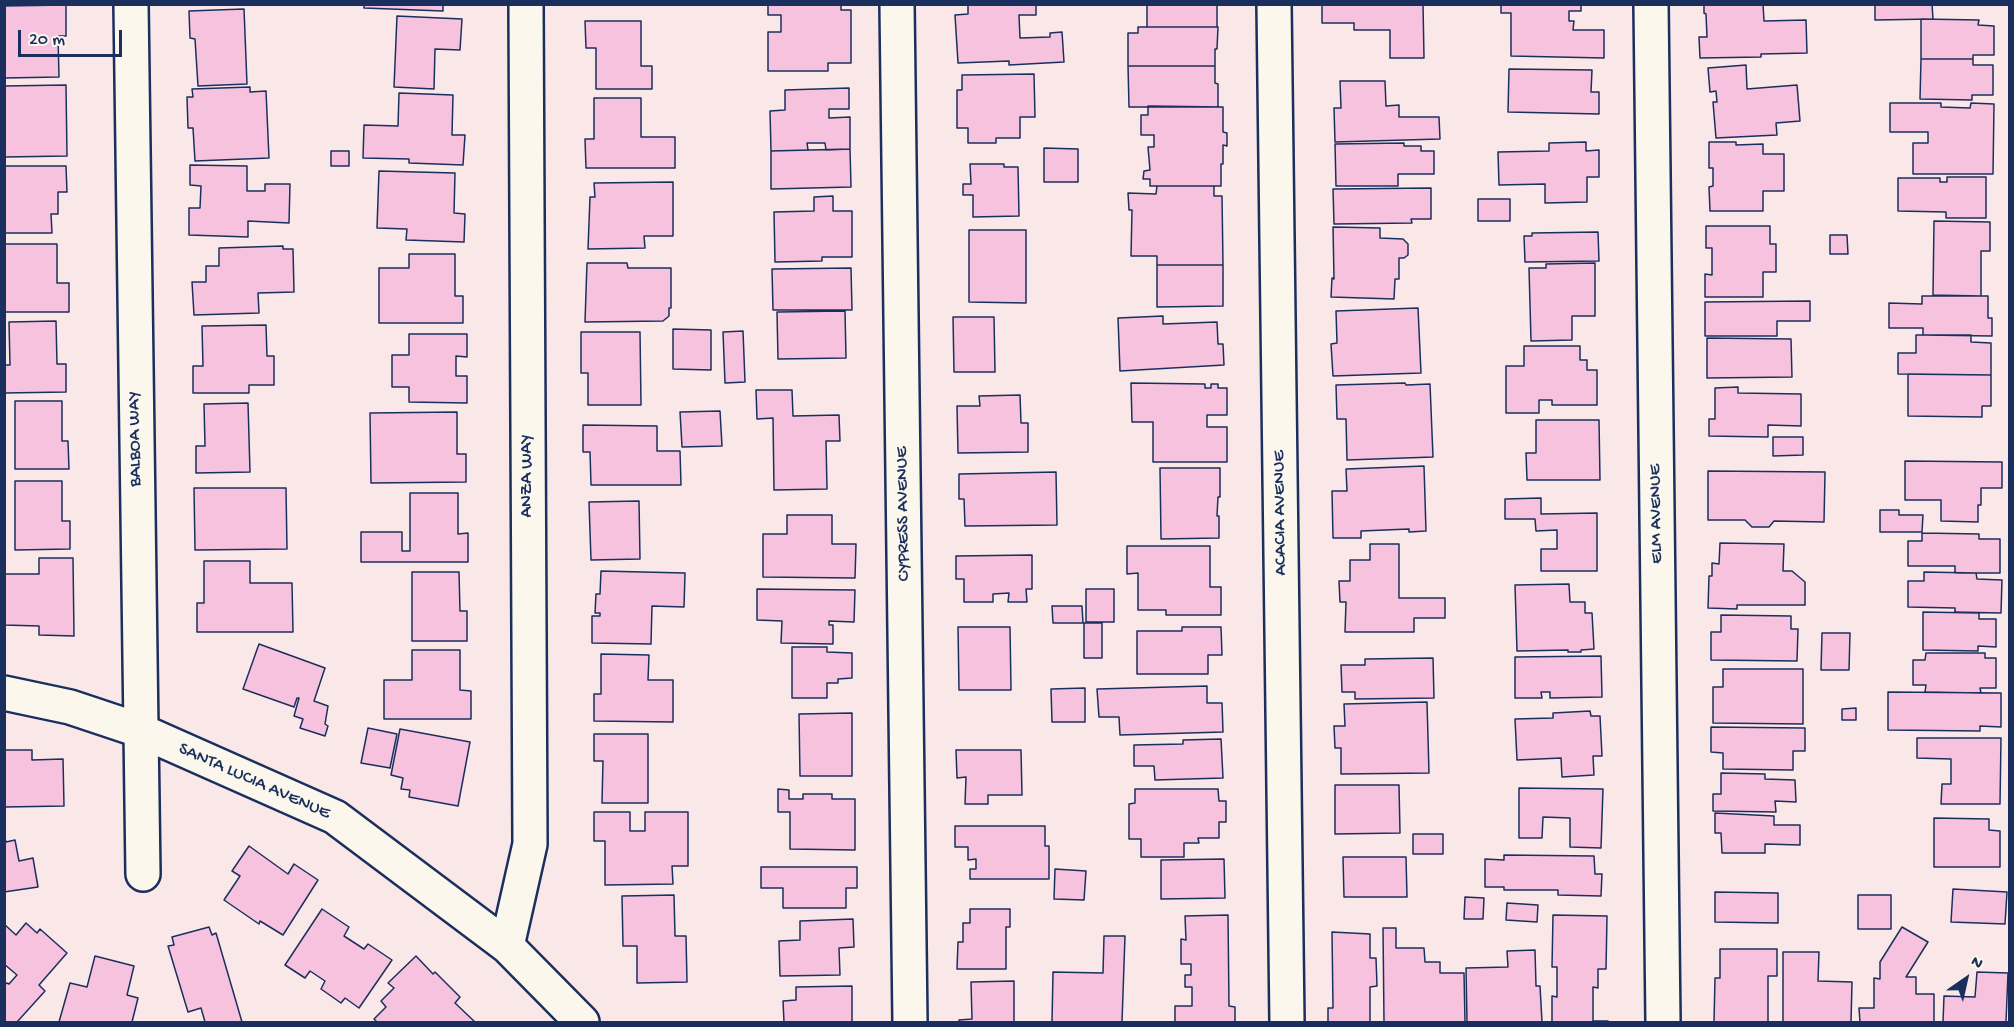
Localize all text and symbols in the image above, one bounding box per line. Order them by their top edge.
scale bar [21,18,124,56]
text: 20 m [29,30,65,51]
street label: BALBOA WAY [124,391,148,487]
street label: ANZA WAY [517,434,539,518]
street label: CYPRESS AVENUE [892,446,916,582]
street label: ACACIA AVENUE [1269,450,1293,576]
street label: ELM AVENUE [1645,464,1669,564]
street label: SANTA LUCIA AVENUE [175,739,333,825]
north arrow [1936,949,1996,1009]
text: N [1967,953,1986,974]

